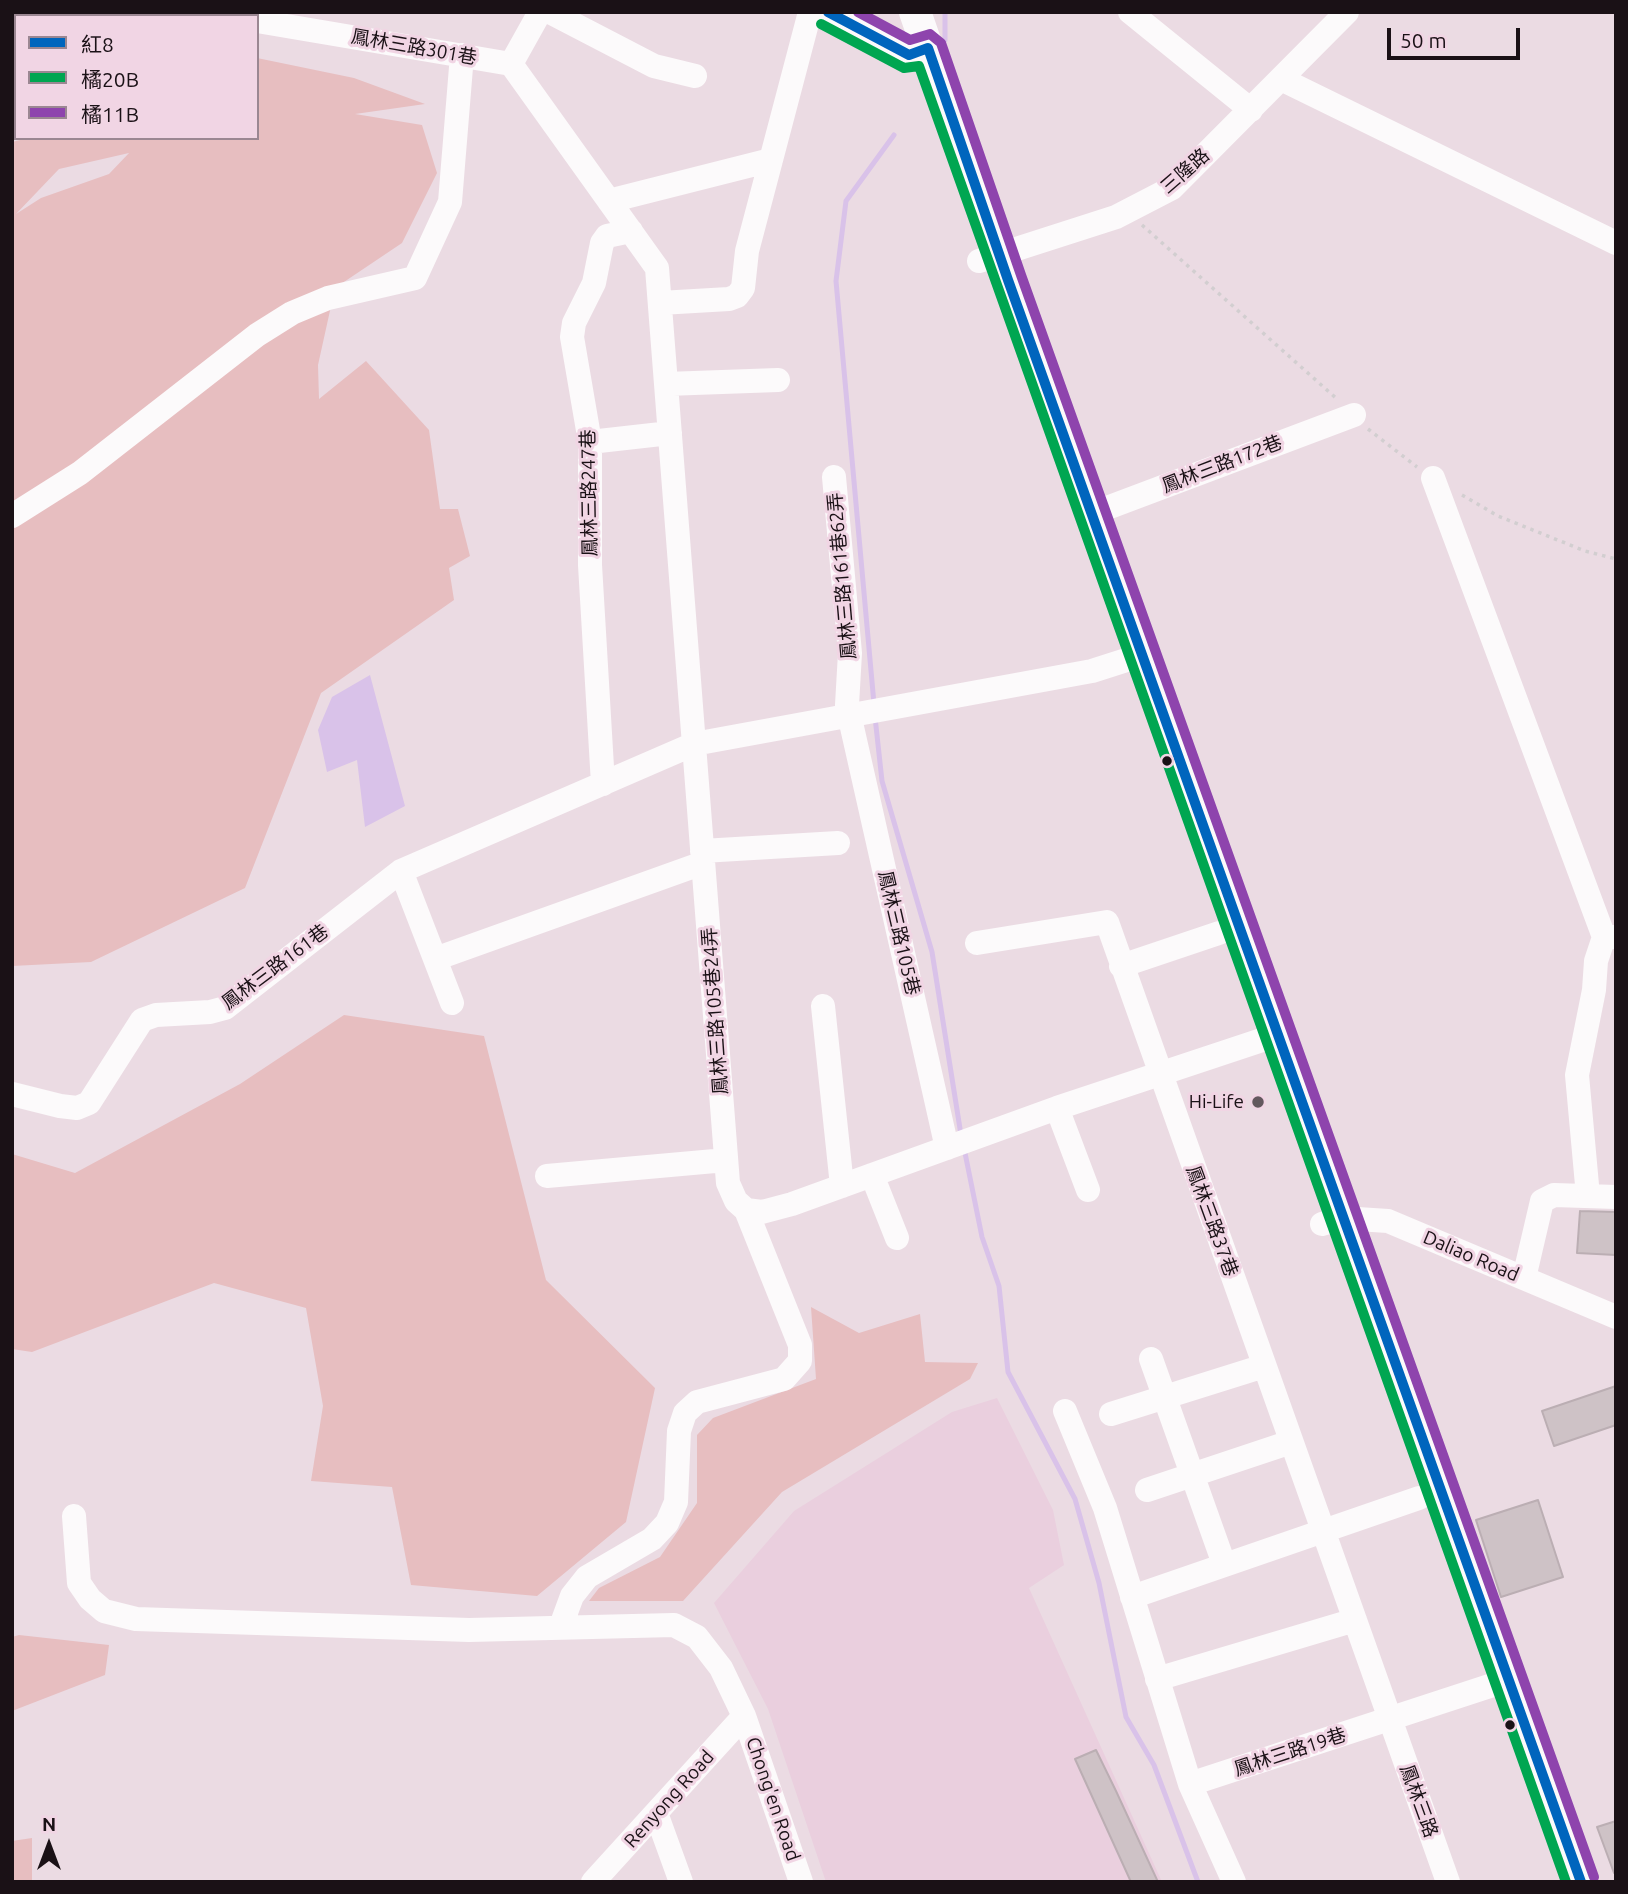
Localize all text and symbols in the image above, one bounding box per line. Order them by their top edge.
legend [14,14,259,140]
scale bar [1390,14,1523,58]
street label: 鳳林三路301巷 [349,25,479,69]
text: 50 m [1400,28,1447,52]
text: 紅8 [81,32,114,56]
text: 橘20B [81,67,139,91]
text: 橘11B [81,102,139,126]
street label: 三隆路 [1156,144,1214,198]
street label: 鳳林三路247巷 [576,429,602,557]
street label: 鳳林三路172巷 [1159,431,1285,497]
street label: 鳳林三路161巷62弄 [823,492,861,660]
unlabelled marker [1160,754,1174,768]
street label: 鳳林三路105巷 [874,868,924,998]
street label: 鳳林三路161巷 [217,920,333,1014]
street label: 鳳林三路105巷24弄 [698,927,732,1095]
place label: Hi-Life [1189,1091,1244,1113]
marker: Hi-Life [1250,1094,1266,1110]
street label: 鳳林三路37巷 [1181,1162,1243,1280]
street label: Daliao Road [1420,1226,1522,1286]
unlabelled marker [1503,1718,1517,1732]
street label: 鳳林三路19巷 [1231,1723,1349,1781]
street label: Chong'en Road [741,1734,805,1864]
street label: Renyong Road [619,1746,719,1852]
street label: 鳳林三路 [1395,1761,1443,1841]
north arrow [14,1810,84,1880]
text: N [42,1813,56,1835]

